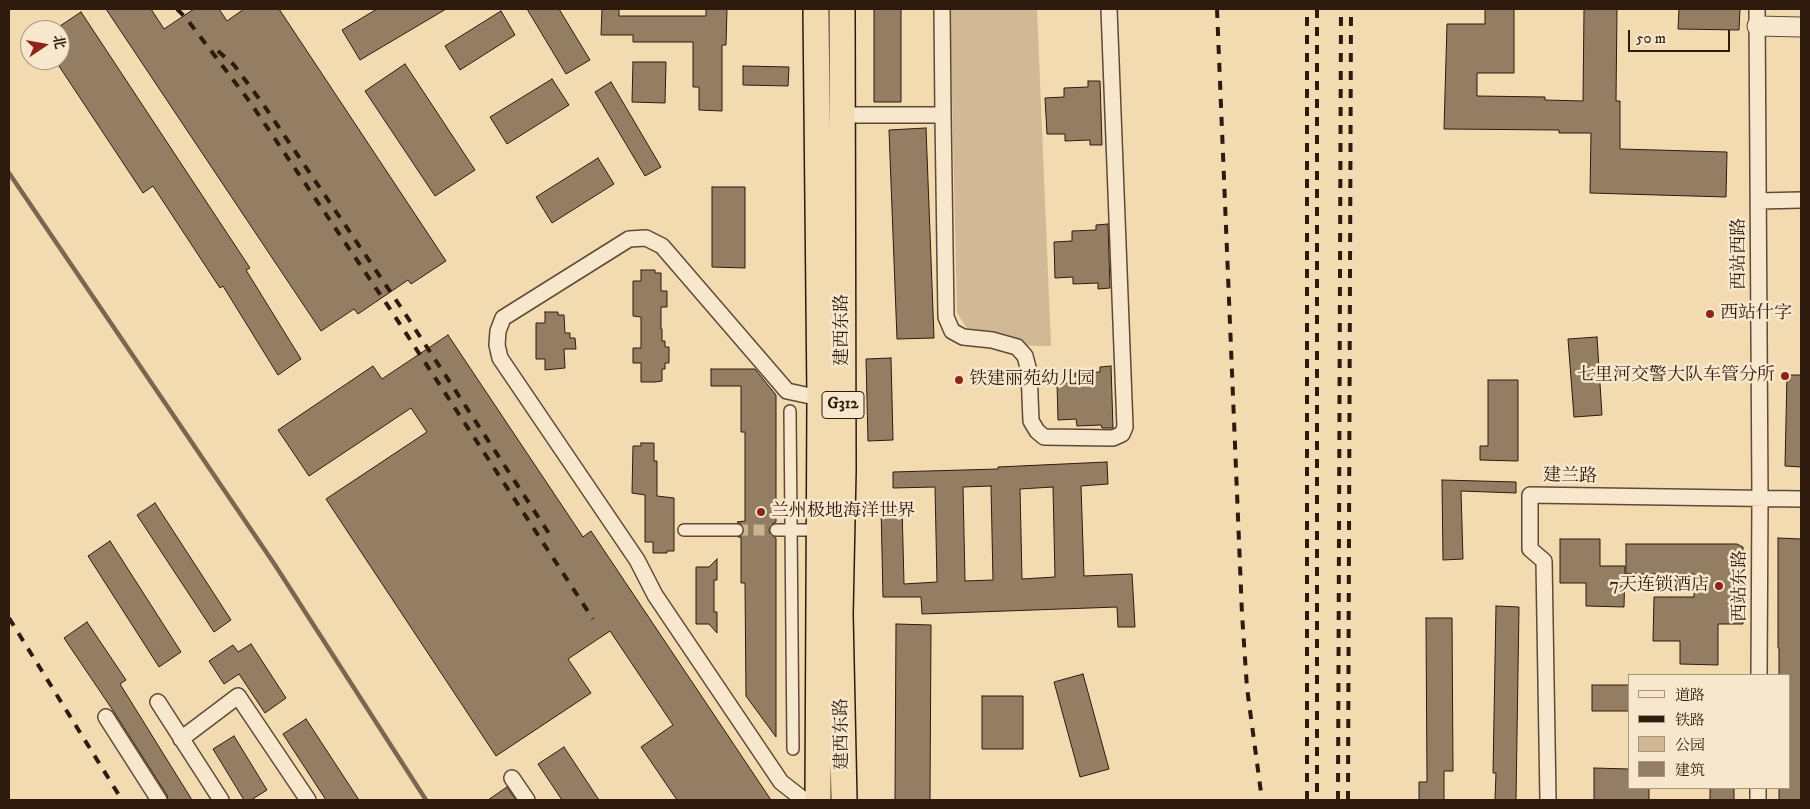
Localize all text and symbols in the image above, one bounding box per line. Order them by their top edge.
north arrow [20,20,70,70]
scale bar [1630,20,1732,52]
text: 50 m [1636,29,1666,48]
text: 北 [48,33,69,51]
street label: 西站西路 [1729,218,1751,290]
street label: 建西东路 [832,294,854,366]
place label: 西站什字 [1720,303,1792,325]
marker: 西站什字 [1704,308,1716,320]
place label: 七里河交警大队车管分所 [1577,365,1775,387]
place label: 铁建丽苑幼儿园 [969,369,1095,391]
marker: 七里河交警大队车管分所 [1779,370,1791,382]
marker: 铁建丽苑幼儿园 [953,374,965,386]
road number: G312 [822,392,864,418]
street label: 建兰路 [1543,466,1597,488]
place label: 兰州极地海洋世界 [771,501,915,523]
marker: 兰州极地海洋世界 [755,506,767,518]
street label: 西站东路 [1730,550,1752,622]
place label: 7天连锁酒店 [1610,575,1709,597]
marker: 7天连锁酒店 [1713,580,1725,592]
legend [1628,674,1790,789]
text: 道路 [1675,686,1705,705]
street label: 建西东路 [832,698,854,770]
text: 铁路 [1675,711,1705,730]
text: 公园 [1675,736,1705,755]
text: 建筑 [1675,761,1705,780]

